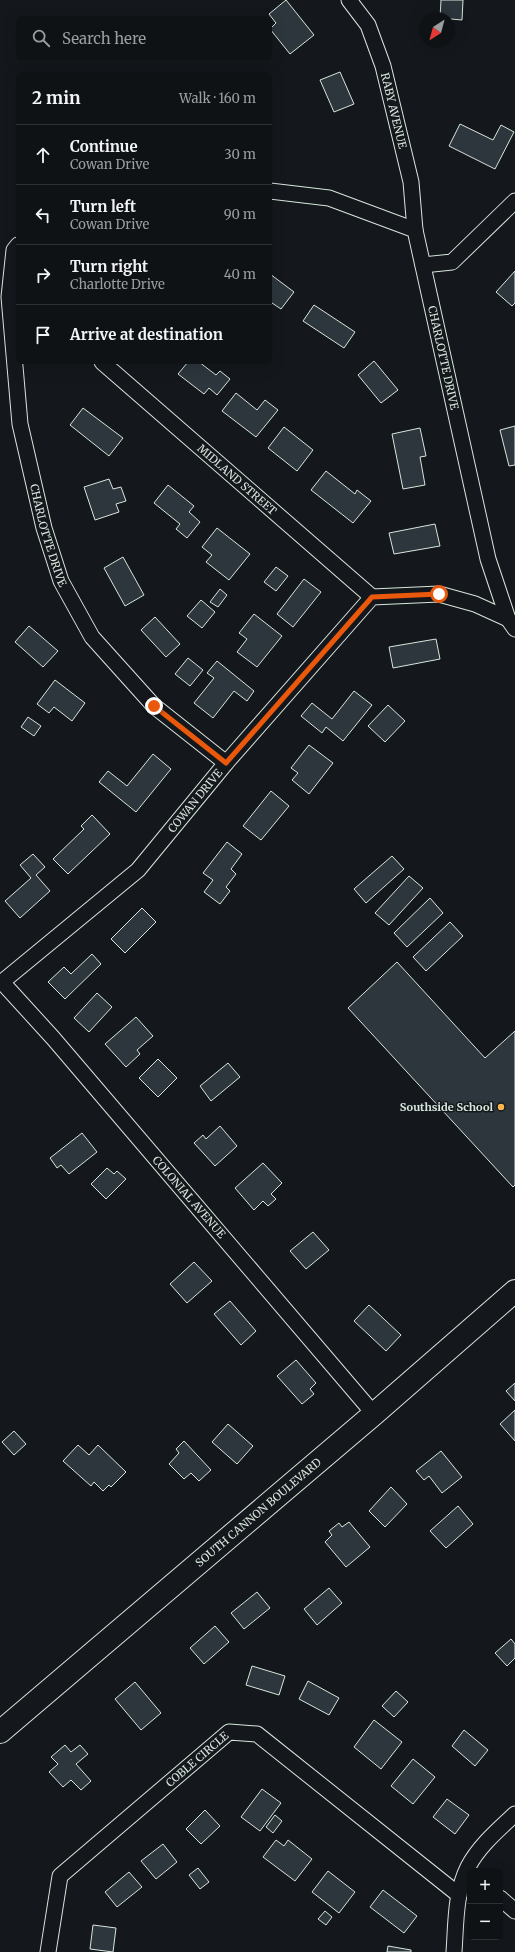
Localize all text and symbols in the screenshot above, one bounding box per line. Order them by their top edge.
north arrow [419,12,455,48]
search box [16,16,272,60]
icon: search [30,27,52,49]
text: Search here [62,29,146,48]
street label: RABY AVENUE [378,71,410,150]
text: 2 min [32,87,80,109]
text: Walk · 160 m [179,90,256,107]
text: Continue [70,137,138,156]
icon: ahead [32,144,54,166]
text: 30 m [224,146,256,163]
text: Cowan Drive [70,156,149,173]
text: Turn left [70,197,136,216]
icon: left [32,204,54,226]
text: 90 m [224,206,256,223]
text: Cowan Drive [70,216,149,233]
text: Turn right [70,257,148,276]
icon: right [32,264,54,286]
text: 40 m [224,266,256,283]
text: Charlotte Drive [70,276,165,293]
street label: CHARLOTTE DRIVE [425,304,462,411]
icon: arrive [32,324,54,346]
text: Arrive at destination [70,325,223,344]
street label: MIDLAND STREET [194,441,280,518]
street label: CHARLOTTE DRIVE [27,483,70,589]
route start [430,585,448,603]
route end [145,697,163,715]
street label: COWAN DRIVE [165,766,225,835]
place label: Southside School [400,1100,493,1114]
marker: Southside School [496,1102,506,1112]
street label: COLONIAL AVENUE [149,1153,229,1241]
street label: SOUTH CANNON BOULEVARD [193,1455,324,1570]
street label: COBLE CIRCLE [163,1729,231,1790]
map controls [467,1868,503,1940]
button: + [467,1868,503,1904]
button: − [467,1904,503,1940]

